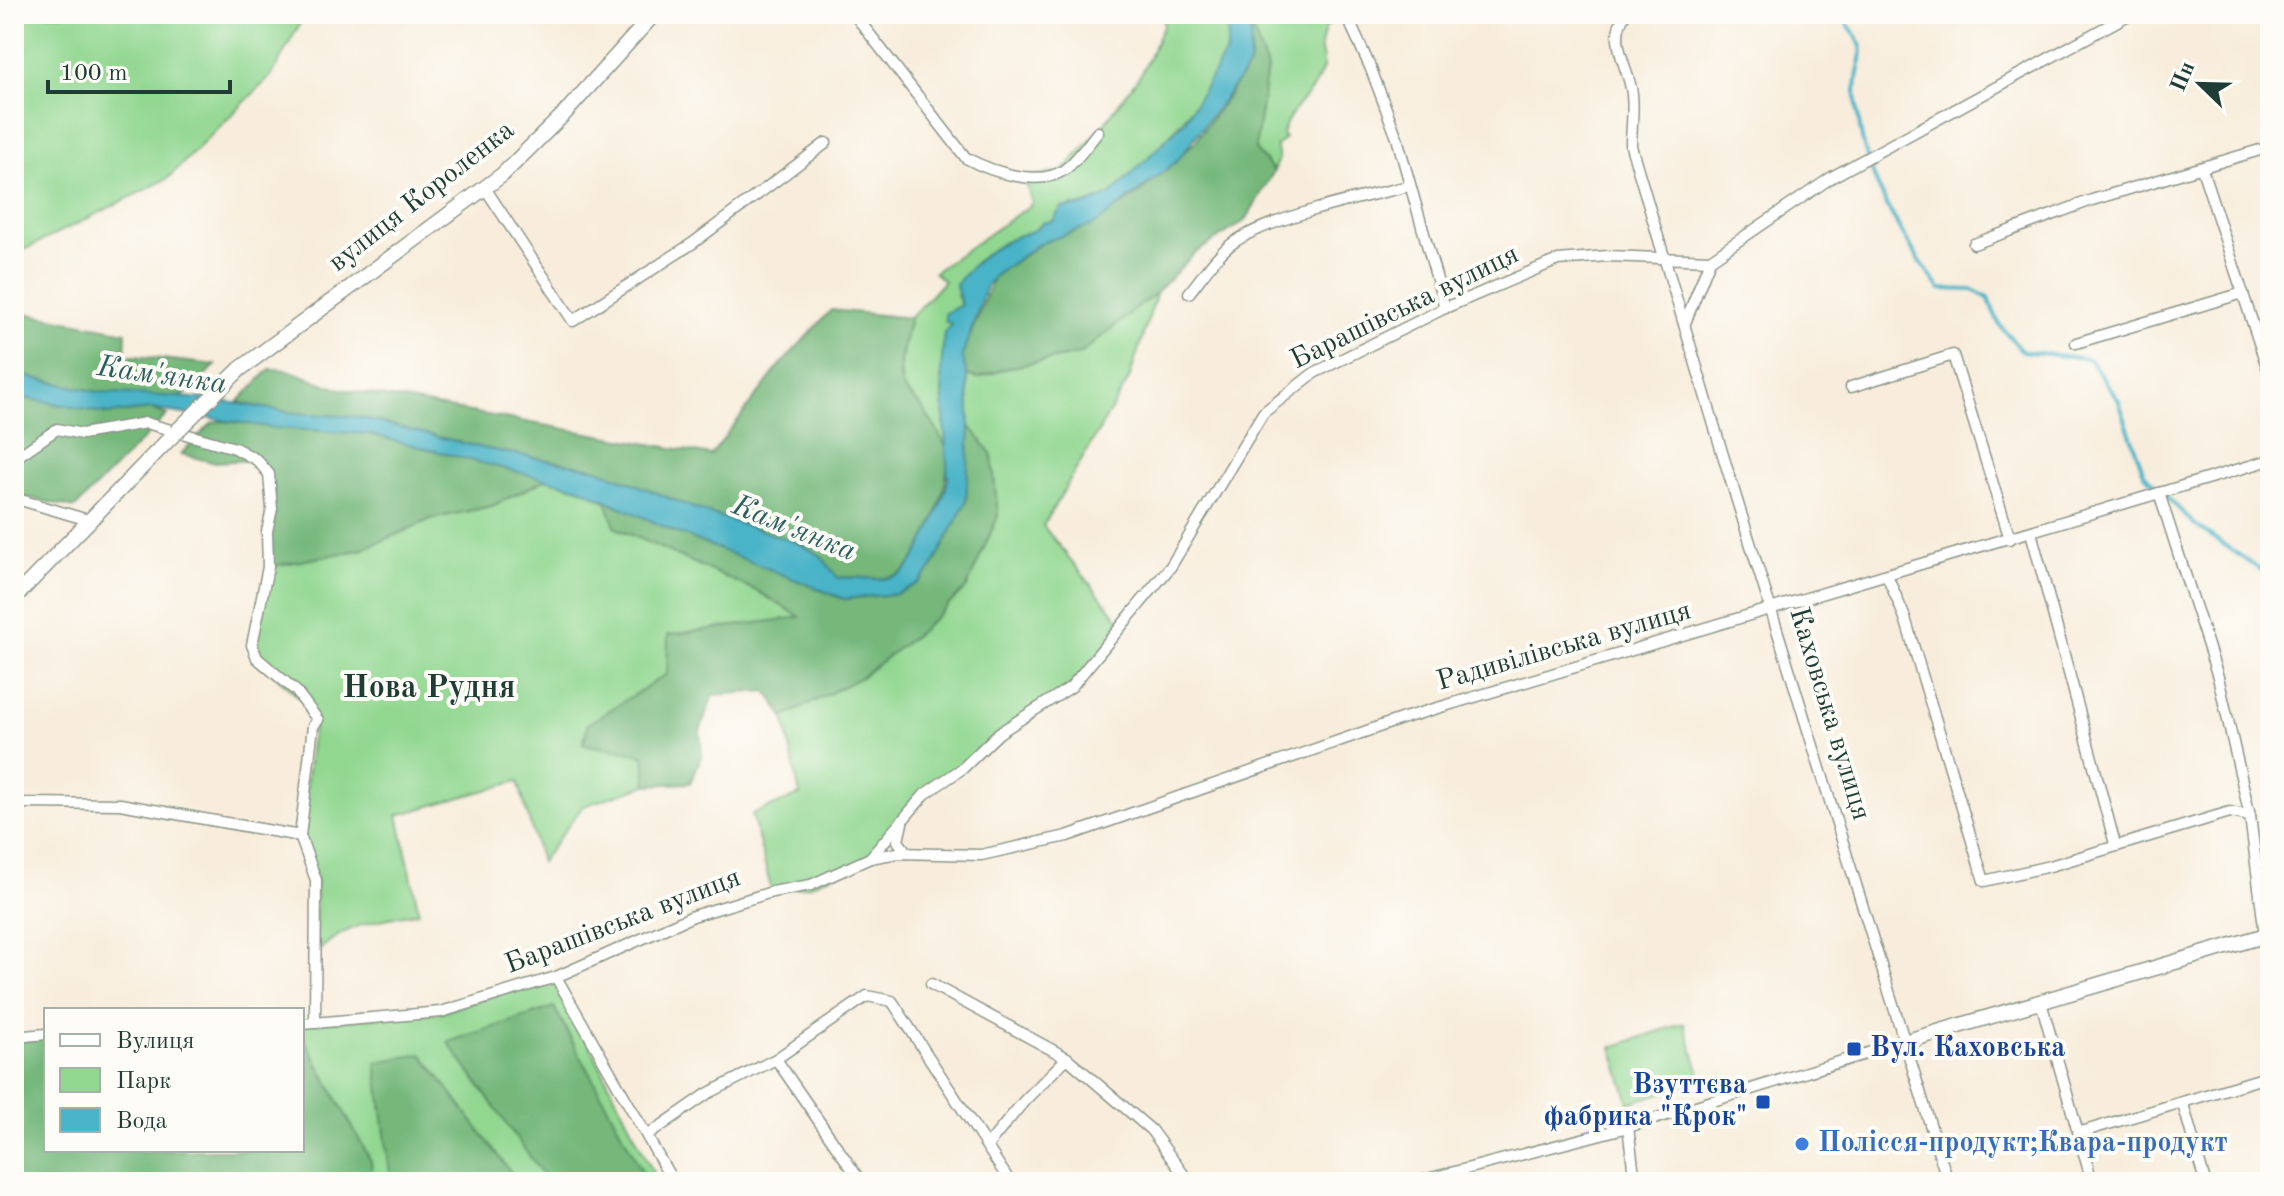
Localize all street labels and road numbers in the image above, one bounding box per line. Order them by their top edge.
street label: вулиця Короленка [324,116,520,278]
street label: Барашівська вулиця [1287,241,1523,375]
street label: Радивілівська вулиця [1434,597,1694,697]
street label: Каховська вулиця [1783,604,1875,824]
street label: Барашівська вулиця [501,864,745,980]

